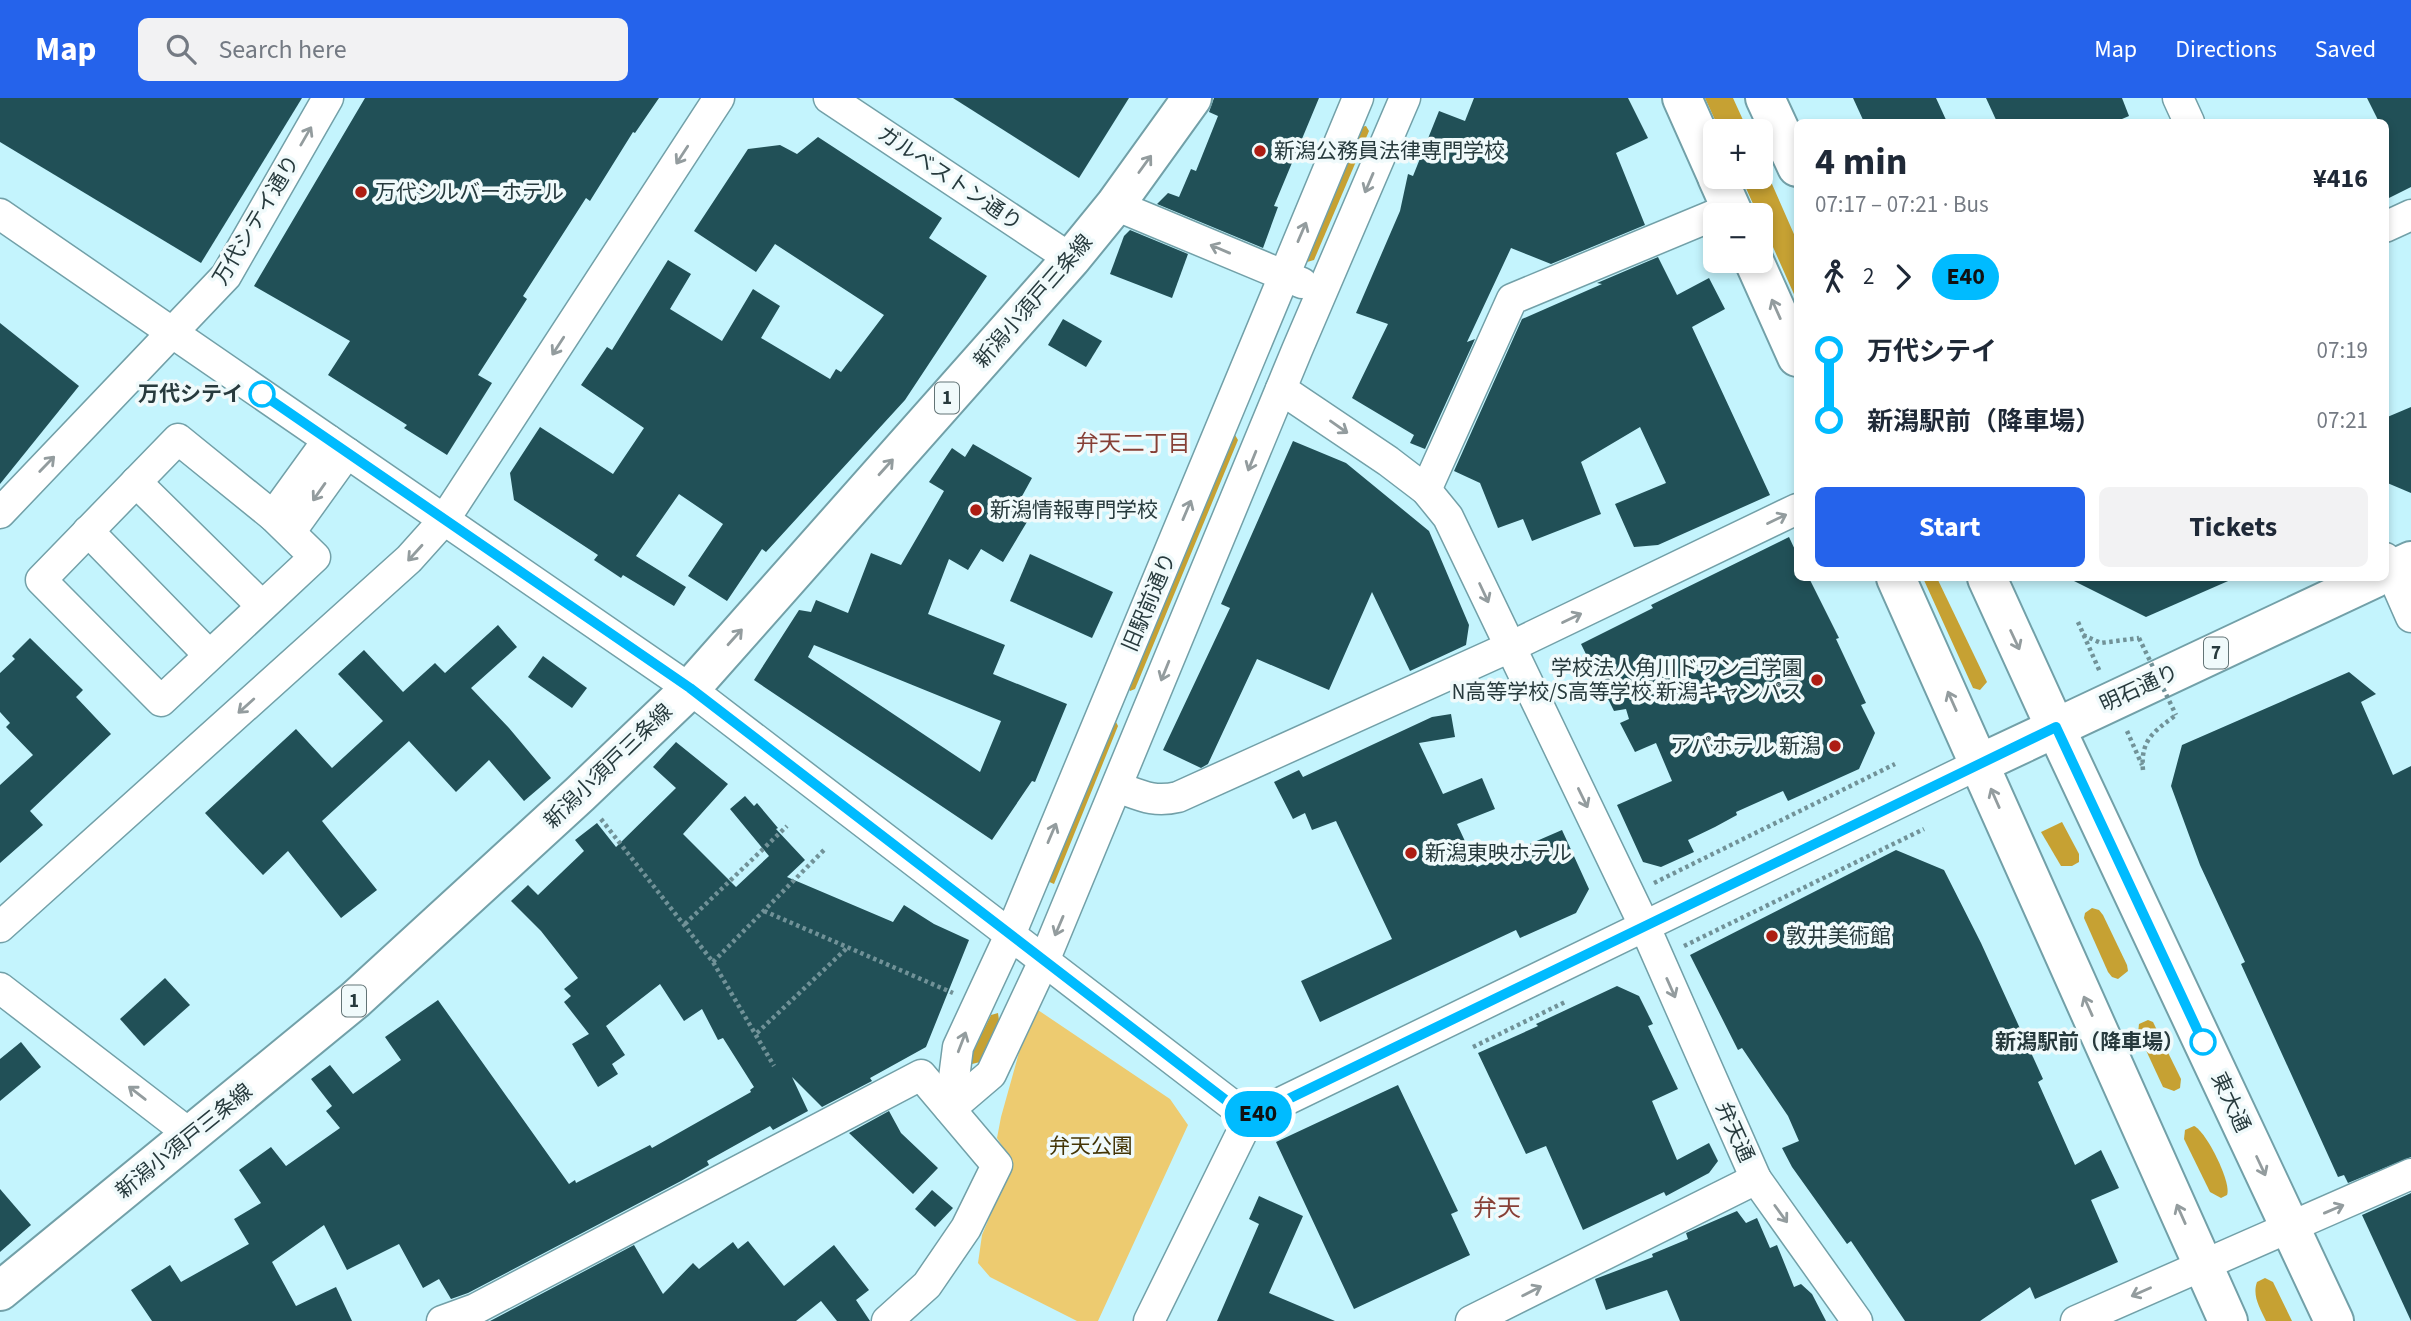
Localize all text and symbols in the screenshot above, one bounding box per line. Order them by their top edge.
search box [138,18,628,81]
text: Map [35,26,96,73]
icon: search [162,30,200,68]
text: Search here [218,31,347,68]
text: Map [2094,32,2137,67]
text: Directions [2175,32,2277,67]
text: Saved [2315,32,2376,67]
street label: ガルベストン通り [872,118,1028,238]
map controls [1703,119,1773,273]
button: + [1703,119,1773,189]
one-way arrow [299,126,313,146]
text: 4 min [1815,135,1907,189]
place label: 新潟公務員法律専門学校 [1274,136,1505,166]
marker: 新潟公務員法律専門学校 [1252,143,1268,159]
one-way arrow [675,145,689,164]
street label: 万代シテイ通り [205,149,307,291]
one-way arrow [1138,155,1152,174]
text: ¥416 [2313,160,2368,197]
one-way arrow [1361,172,1374,194]
place label: 万代シルバーホテル [375,177,564,207]
marker: 万代シルバーホテル [353,184,369,200]
text: 07:17 – 07:21 · Bus [1815,188,1989,221]
button: − [1703,203,1773,273]
one-way arrow [1296,222,1309,243]
street label: 新潟小須戸三条線 [967,228,1099,374]
one-way arrow [1210,242,1232,255]
icon: walk [1815,258,1853,296]
icon: forward [1884,258,1922,296]
text: E40 [1946,259,1985,294]
text: 2 [1863,260,1874,293]
one-way arrow [1769,299,1782,320]
text: 万代シテイ [1867,333,1997,370]
text: 07:19 [2317,334,2368,367]
one-way arrow [550,335,564,355]
place label: 万代シテイ [138,379,243,409]
marker: 万代シテイ [249,381,275,407]
road number: 1 [935,382,959,414]
text: 新潟駅前（降車場） [1867,403,2101,440]
text: 07:21 [2317,404,2368,437]
one-way arrow [1328,420,1348,434]
district label: 弁天二丁目 [1076,427,1191,460]
one-way arrow [1244,449,1257,471]
one-way arrow [39,456,56,473]
one-way arrow [878,458,894,476]
one-way arrow [312,482,326,501]
button: Start [1815,487,2085,567]
button: Tickets [2099,487,2368,567]
place label: 新潟情報専門学校 [990,495,1158,525]
one-way arrow [1181,500,1194,521]
marker: 新潟情報専門学校 [968,502,984,518]
one-way arrow [1766,512,1787,526]
one-way arrow [406,544,423,561]
street label: 旧駅前通り [1115,548,1183,656]
one-way arrow [1478,582,1492,603]
one-way arrow [1561,610,1582,624]
one-way arrow [2009,628,2022,650]
one-way arrow [727,629,743,647]
road number: 7 [2204,638,2228,668]
place label: 学校法人角川ドワンゴ学園 N高等学校/S高等学校 新潟キャンパス [1452,653,1803,707]
street label: 明石通り [2095,657,2183,719]
one-way arrow [1157,660,1170,681]
marker: 学校法人角川ドワンゴ学園 N高等学校/S高等学校 新潟キャンパス [1809,672,1825,688]
one-way arrow [1945,691,1958,712]
one-way arrow [238,697,255,714]
street label: 新潟小須戸三条線 [537,697,679,835]
place label: アパホテル 新潟 [1670,731,1821,761]
marker: アパホテル 新潟 [1827,738,1843,754]
one-way arrow [1576,787,1590,808]
one-way arrow [1988,788,2001,810]
one-way arrow [1047,823,1060,844]
place label: 新潟東映ホテル [1425,838,1572,868]
marker: 新潟東映ホテル [1403,845,1419,861]
one-way arrow [1051,915,1064,937]
place label: 敦井美術館 [1786,921,1891,951]
marker: 敦井美術館 [1764,928,1780,944]
one-way arrow [1665,977,1678,998]
road number: 1 [342,986,366,1016]
one-way arrow [2081,996,2094,1017]
place label: 新潟駅前（降車場） [1995,1027,2184,1057]
marker: 新潟駅前（降車場） [2190,1029,2216,1055]
one-way arrow [956,1031,969,1053]
street label: 東大通 [2204,1067,2258,1137]
street label: 新潟小須戸三条線 [109,1076,259,1206]
one-way arrow [128,1086,147,1101]
line badge: E40 [1218,1091,1298,1137]
text: E40 [1239,1096,1277,1131]
street label: 弁天通 [1708,1097,1762,1167]
park label: 弁天公園 [1049,1131,1133,1161]
one-way arrow [2255,1155,2268,1177]
district label: 弁天 [1473,1191,1521,1226]
one-way arrow [2322,1202,2344,1215]
one-way arrow [1773,1204,1788,1223]
one-way arrow [2174,1204,2187,1225]
one-way arrow [1521,1283,1542,1297]
one-way arrow [2131,1286,2152,1299]

